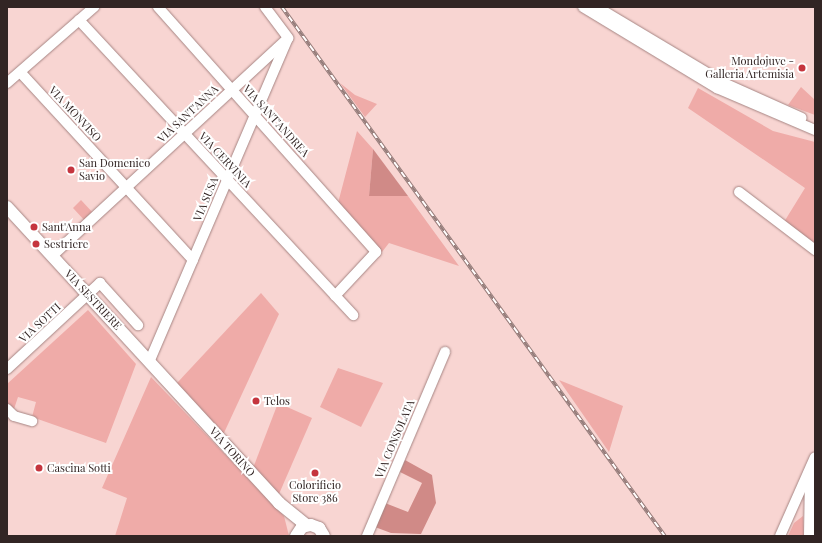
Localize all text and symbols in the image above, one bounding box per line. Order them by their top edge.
place label: Mondojuve - Galleria Artemisia [705,55,794,81]
marker: Mondojuve - Galleria Artemisia [797,63,807,73]
street label: VIA SANT'ANDREA [240,82,312,160]
street label: VIA SANT'ANNA [155,83,221,145]
street label: VIA MONVISO [46,84,104,144]
street label: VIA CERVINIA [196,130,254,190]
place label: San Domenico Savio [79,157,150,183]
marker: San Domenico Savio [66,165,76,175]
street label: VIA SUSA [191,175,221,223]
place label: Sant'Anna [42,220,91,234]
marker: Sant'Anna [29,222,39,232]
place label: Sestriere [44,237,88,251]
marker: Sestriere [31,239,41,249]
street label: VIA SESTRIERE [62,267,124,333]
street label: VIA SOTTI [17,301,63,345]
place label: Telos [264,394,290,408]
marker: Telos [251,396,261,406]
street label: VIA CONSOLATA [373,398,417,480]
street label: VIA TORINO [206,425,258,479]
place label: Cascina Sotti [47,461,111,475]
marker: Cascina Sotti [34,463,44,473]
marker: Colorificio Store 386 [310,468,320,478]
place label: Colorificio Store 386 [289,479,341,505]

